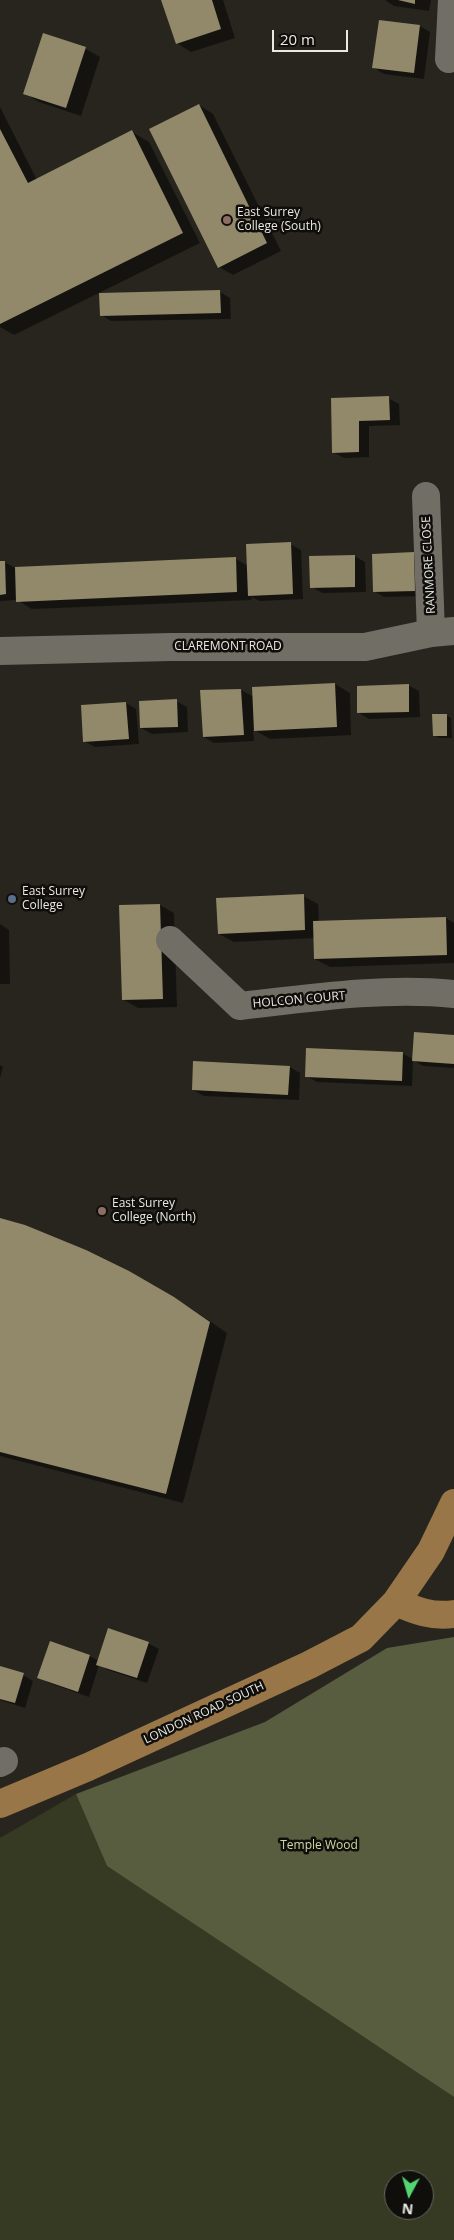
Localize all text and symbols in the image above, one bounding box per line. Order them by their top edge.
scale bar [274,20,350,52]
text: 20 m [280,29,315,49]
place label: East Surrey College (South) [237,206,321,234]
marker: East Surrey College (South) [221,214,233,226]
street label: RANMORE CLOSE [419,516,439,614]
street label: CLAREMONT ROAD [174,640,282,654]
place label: East Surrey College [22,885,85,913]
marker: East Surrey College [6,893,18,905]
street label: HOLCON COURT [252,989,346,1011]
place label: East Surrey College (North) [112,1197,196,1225]
marker: East Surrey College (North) [96,1205,108,1217]
street label: LONDON ROAD SOUTH [142,1679,266,1747]
park label: Temple Wood [280,1839,358,1853]
north arrow [384,2170,434,2220]
text: N [401,2199,414,2219]

